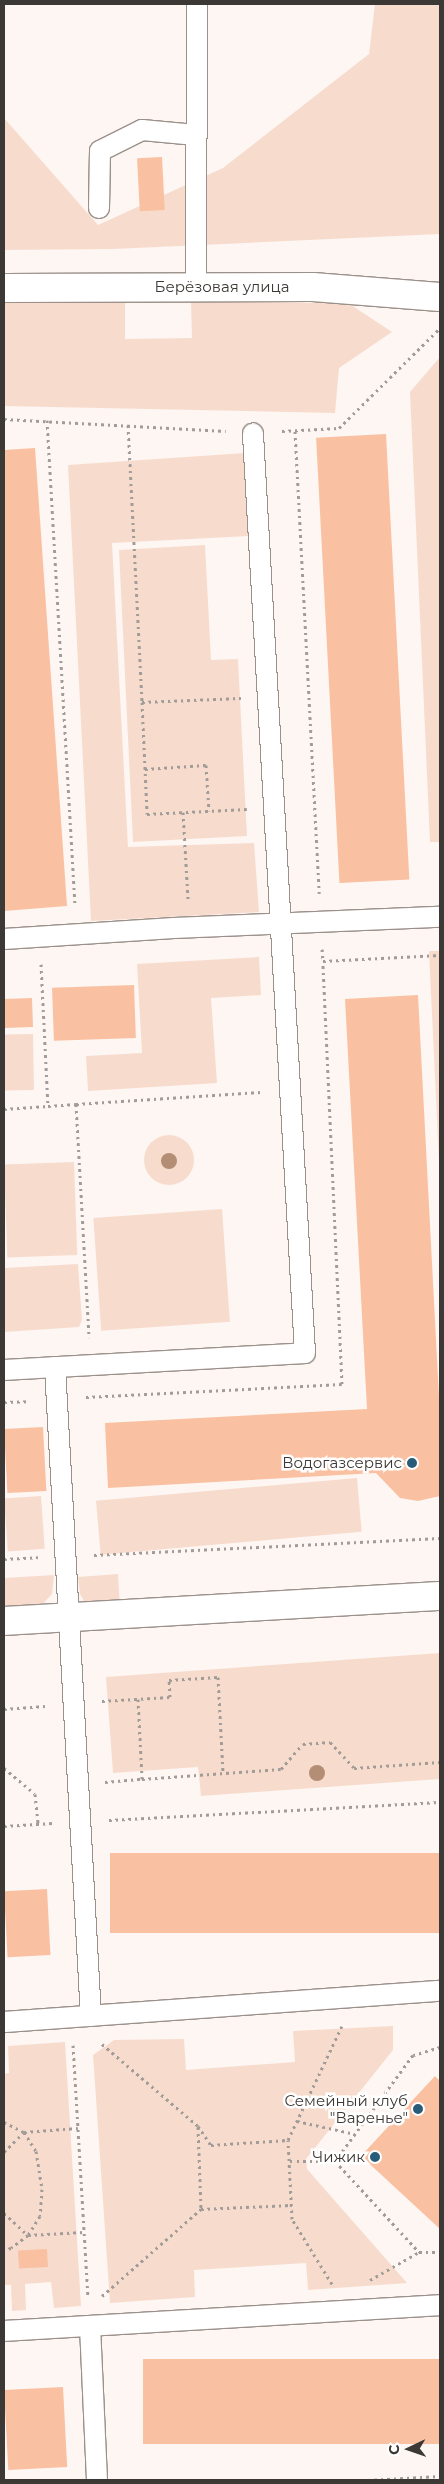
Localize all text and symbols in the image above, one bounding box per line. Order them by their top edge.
street label: Берёзовая улица [155,278,289,296]
place label: Водогазсервис [282,1454,402,1472]
marker: Водогазсервис [406,1457,418,1469]
place label: Семейный клуб "Варенье" [284,2091,408,2126]
marker: Семейный клуб "Варенье" [412,2103,424,2115]
place label: Чижик [313,2148,365,2166]
marker: Чижик [369,2151,381,2163]
north arrow [384,2424,434,2474]
text: С [385,2444,403,2455]

